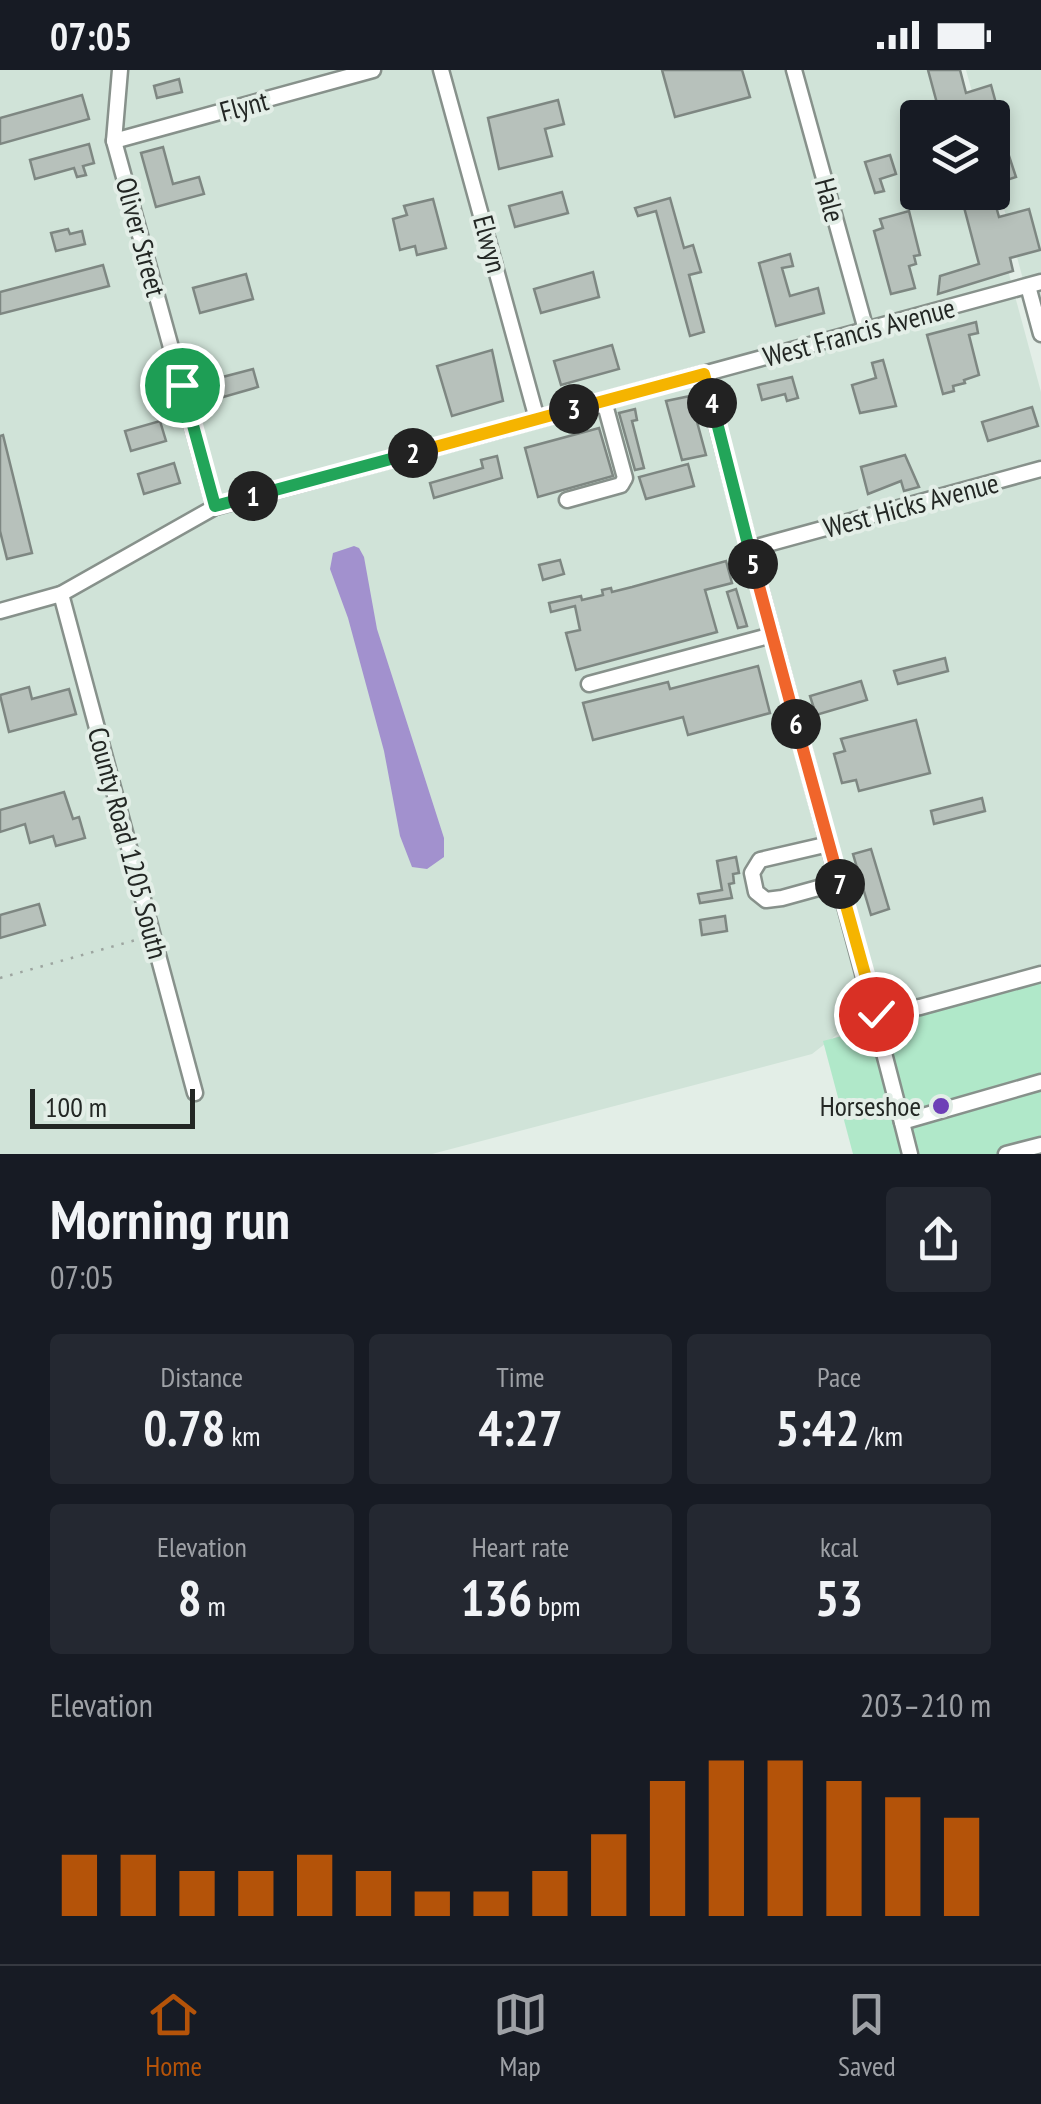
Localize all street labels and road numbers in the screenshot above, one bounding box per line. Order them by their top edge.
street label: Flynt [216,81,272,130]
street label: Oliver Street [108,173,175,301]
street label: Hale [807,174,854,226]
street label: Elwyn [465,211,516,277]
street label: West Francis Avenue [759,288,959,375]
street label: West Hicks Avenue [819,463,1003,546]
street label: County Road 1205 South [80,723,177,963]

